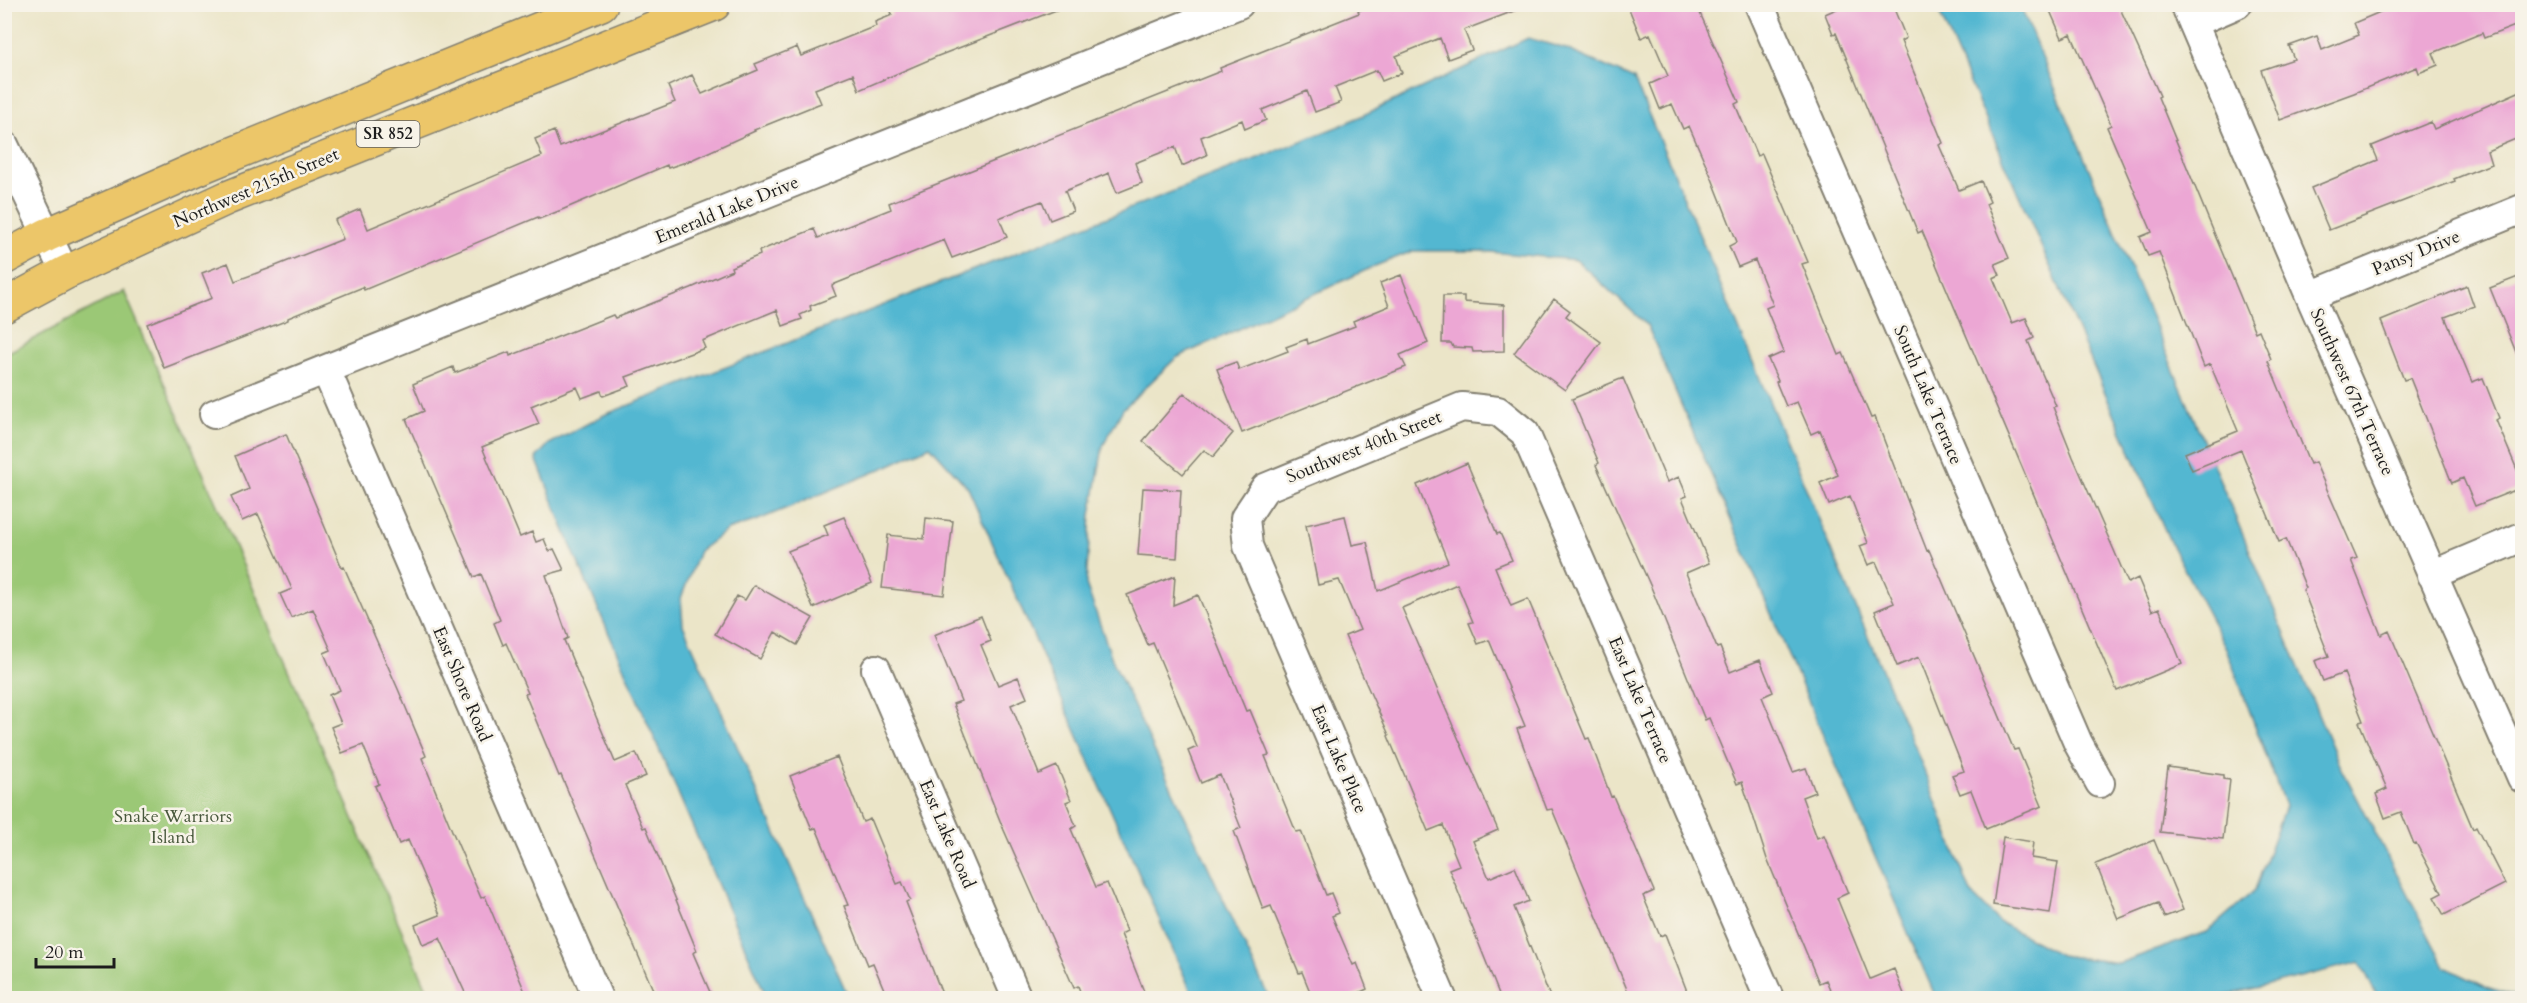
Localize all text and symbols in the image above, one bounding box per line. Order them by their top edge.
road number: SR 852 [356,121,420,147]
street label: Northwest 215th Street [169,142,343,234]
street label: Emerald Lake Drive [652,170,802,250]
street label: Pansy Drive [2368,224,2464,282]
street label: Southwest 67th Terrace [2304,304,2400,480]
street label: South Lake Terrace [1887,322,1969,468]
street label: Southwest 40th Street [1283,404,1446,490]
street label: East Shore Road [426,622,498,746]
street label: East Lake Terrace [1602,633,1678,767]
street label: East Lake Place [1305,701,1373,817]
street label: East Lake Road [913,776,981,893]
park label: Snake Warriors Island [114,804,232,850]
scale bar [36,931,114,969]
text: 20 m [45,940,84,965]

